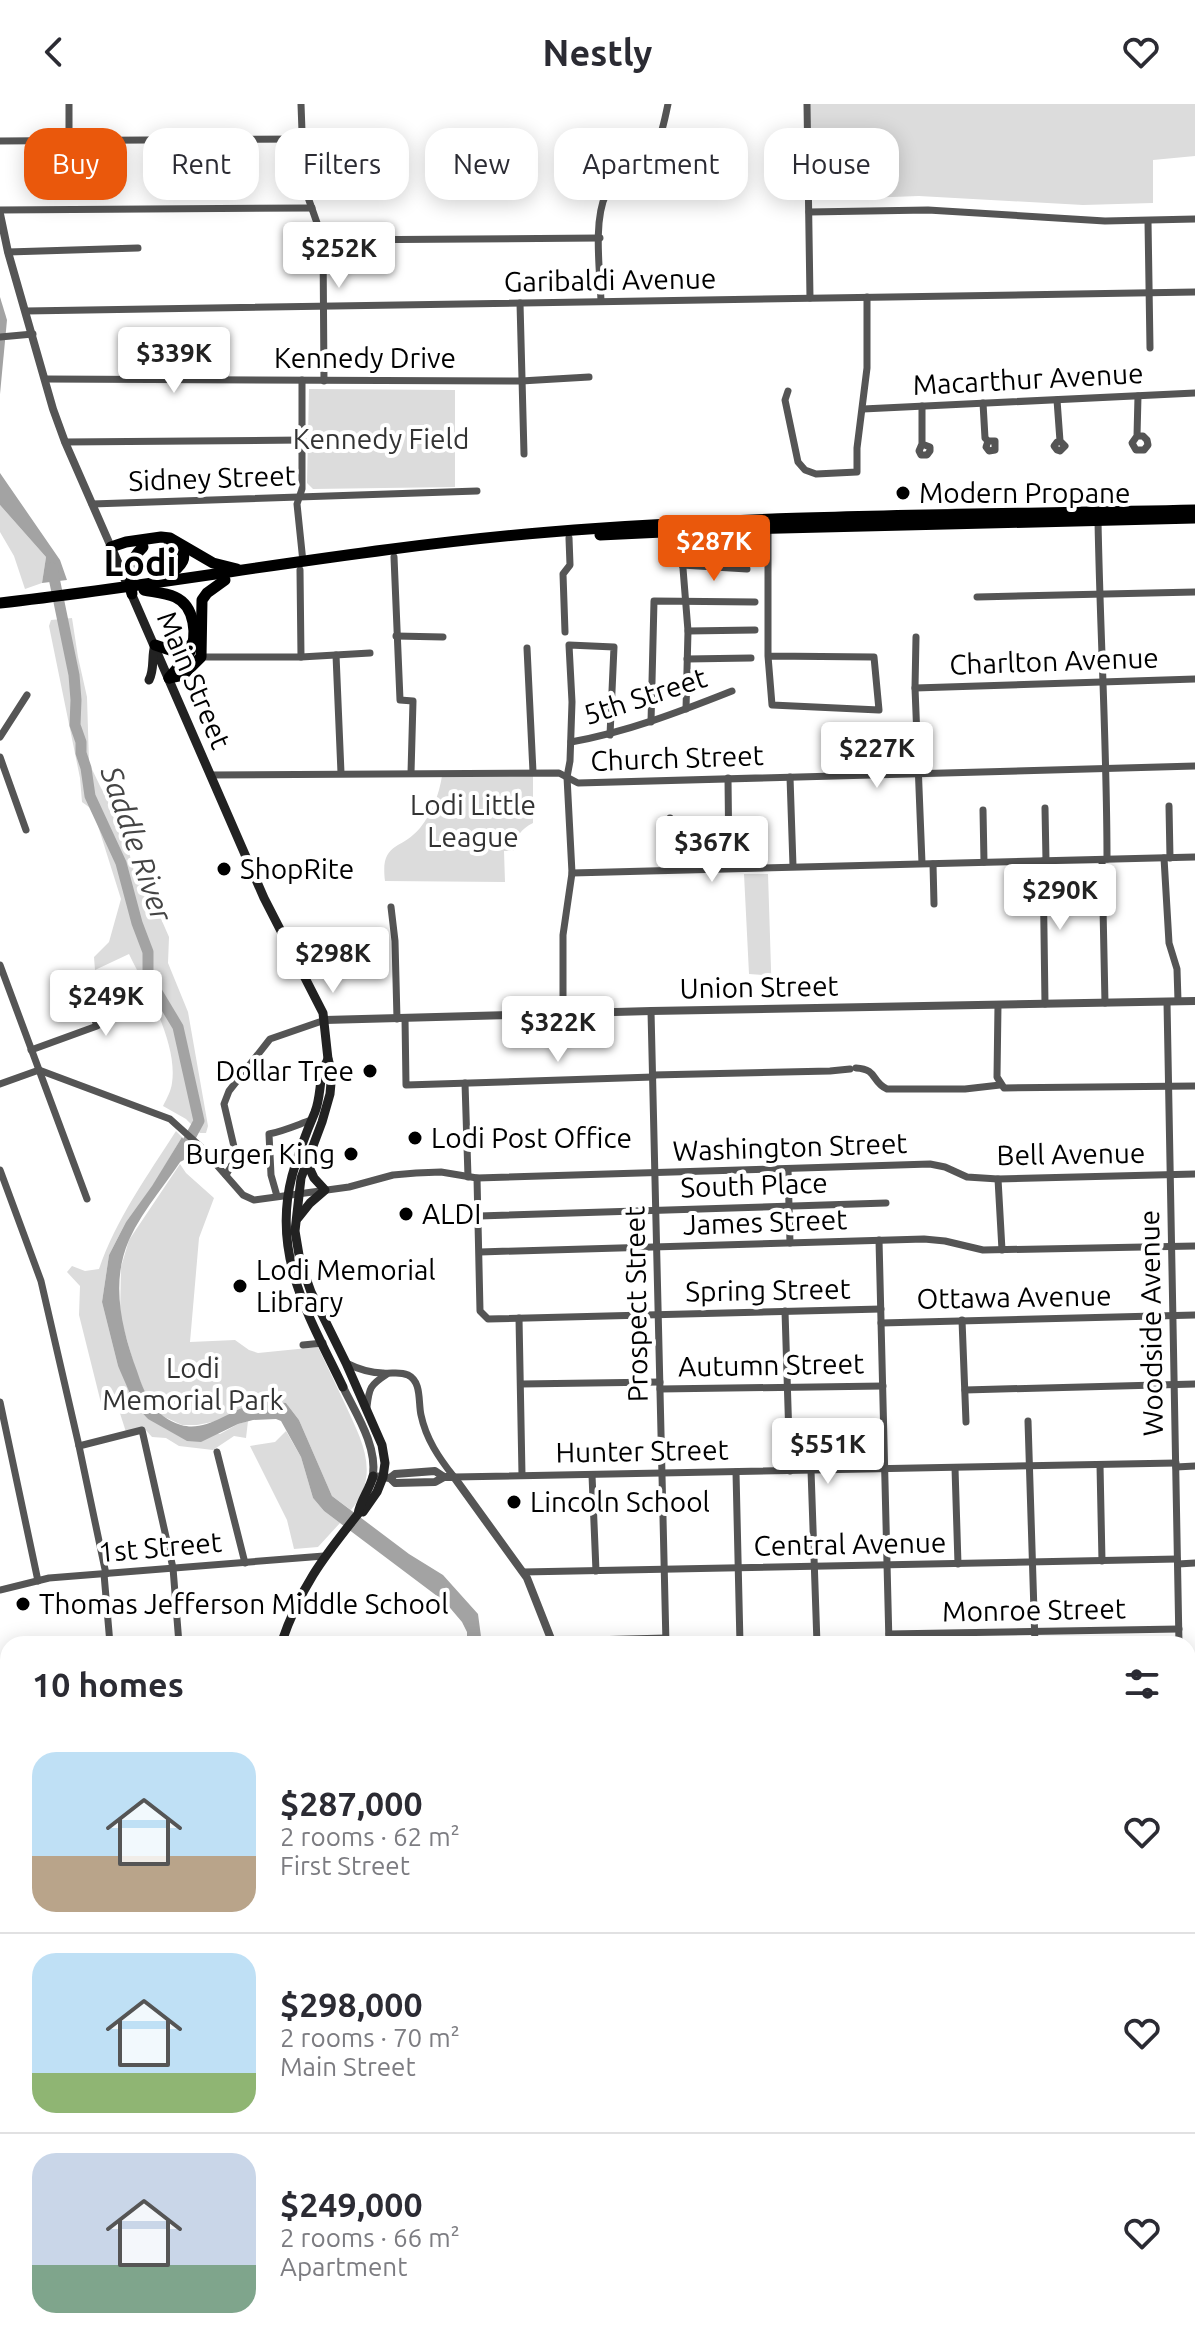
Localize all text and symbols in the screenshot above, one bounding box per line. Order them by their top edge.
icon: back [32,30,76,74]
icon: heart [1119,30,1163,74]
text: Nestly [543,32,652,73]
chip: Buy [24,128,127,200]
chip: Rent [143,128,259,200]
chip: Filters [275,128,409,200]
chip: New [425,128,538,200]
chip: Apartment [554,128,748,200]
chip: House [764,128,899,200]
pin: $252K [283,222,395,290]
text: $252K [301,233,377,262]
street label: Garibaldi Avenue [504,262,716,297]
pin: $339K [118,327,230,395]
text: $339K [136,338,212,367]
street label: Kennedy Drive [274,342,456,373]
street label: Macarthur Avenue [912,357,1144,400]
park label: Kennedy Field [293,423,469,454]
street label: Sidney Street [128,459,296,496]
place label: Modern Propane [919,477,1131,508]
marker: Modern Propane [894,484,912,502]
pin: $287K [658,515,770,583]
text: $287K [676,526,752,555]
district label: Lodi [103,542,177,583]
street label: Main Street [152,607,237,753]
street label: Charlton Avenue [949,641,1159,680]
street label: 5th Street [579,661,710,730]
pin: $227K [821,722,933,790]
text: $227K [839,733,915,762]
street label: Church Street [590,739,764,776]
water label: Saddle River [94,761,180,927]
park label: Lodi Little League [410,789,536,852]
pin: $367K [656,816,768,884]
text: $367K [674,827,750,856]
place label: ShopRite [240,853,354,884]
marker: ShopRite [215,860,233,878]
pin: $290K [1004,864,1116,932]
text: $290K [1022,875,1098,904]
pin: $298K [277,927,389,995]
text: $298K [295,938,371,967]
pin: $249K [50,970,162,1038]
street label: Union Street [679,970,839,1003]
text: $249K [68,981,144,1010]
pin: $322K [502,996,614,1064]
text: $322K [520,1007,596,1036]
place label: Dollar Tree [216,1055,354,1086]
marker: Dollar Tree [361,1062,379,1080]
place label: Lodi Post Office [431,1122,632,1153]
street label: Washington Street [672,1127,908,1166]
marker: Lodi Post Office [406,1129,424,1147]
street label: Bell Avenue [996,1137,1146,1170]
place label: Burger King [186,1138,335,1169]
marker: Burger King [342,1145,360,1163]
street label: South Place [680,1166,828,1203]
place label: ALDI [422,1198,481,1229]
street label: James Street [682,1203,848,1240]
marker: ALDI [397,1205,415,1223]
street label: Prospect Street [618,1206,653,1402]
street label: Woodside Avenue [1133,1210,1168,1436]
place label: Lodi Memorial Library [256,1254,436,1317]
street label: Spring Street [685,1273,851,1306]
marker: Lodi Memorial Library [231,1277,249,1295]
street label: Ottawa Avenue [916,1279,1112,1314]
street label: Autumn Street [678,1347,864,1382]
park label: Lodi Memorial Park [102,1352,284,1415]
pin: $551K [772,1418,884,1486]
text: $551K [790,1429,866,1458]
street label: Hunter Street [555,1433,729,1468]
place label: Lincoln School [530,1486,710,1517]
marker: Lincoln School [505,1493,523,1511]
street label: 1st Street [97,1526,223,1567]
street label: Central Avenue [753,1526,947,1561]
place label: Thomas Jefferson Middle School [39,1588,448,1619]
street label: Monroe Street [942,1592,1126,1627]
marker: Thomas Jefferson Middle School [14,1595,32,1613]
icon: filters [1120,1662,1164,1706]
text: 10 homes [32,1665,184,1703]
icon: home [96,1784,192,1880]
text: $287,000 [280,1784,423,1822]
icon: heart [1120,1810,1164,1854]
text: 2 rooms · 62 m² [280,1822,460,1851]
text: First Street [280,1851,410,1880]
icon: home [96,1985,192,2081]
text: $298,000 [280,1985,423,2023]
icon: heart [1120,2011,1164,2055]
text: 2 rooms · 70 m² [280,2023,460,2052]
text: Main Street [280,2052,416,2081]
icon: home [96,2185,192,2281]
text: $249,000 [280,2185,423,2223]
icon: heart [1120,2211,1164,2255]
text: 2 rooms · 66 m² [280,2223,460,2252]
text: Apartment [280,2252,407,2281]

